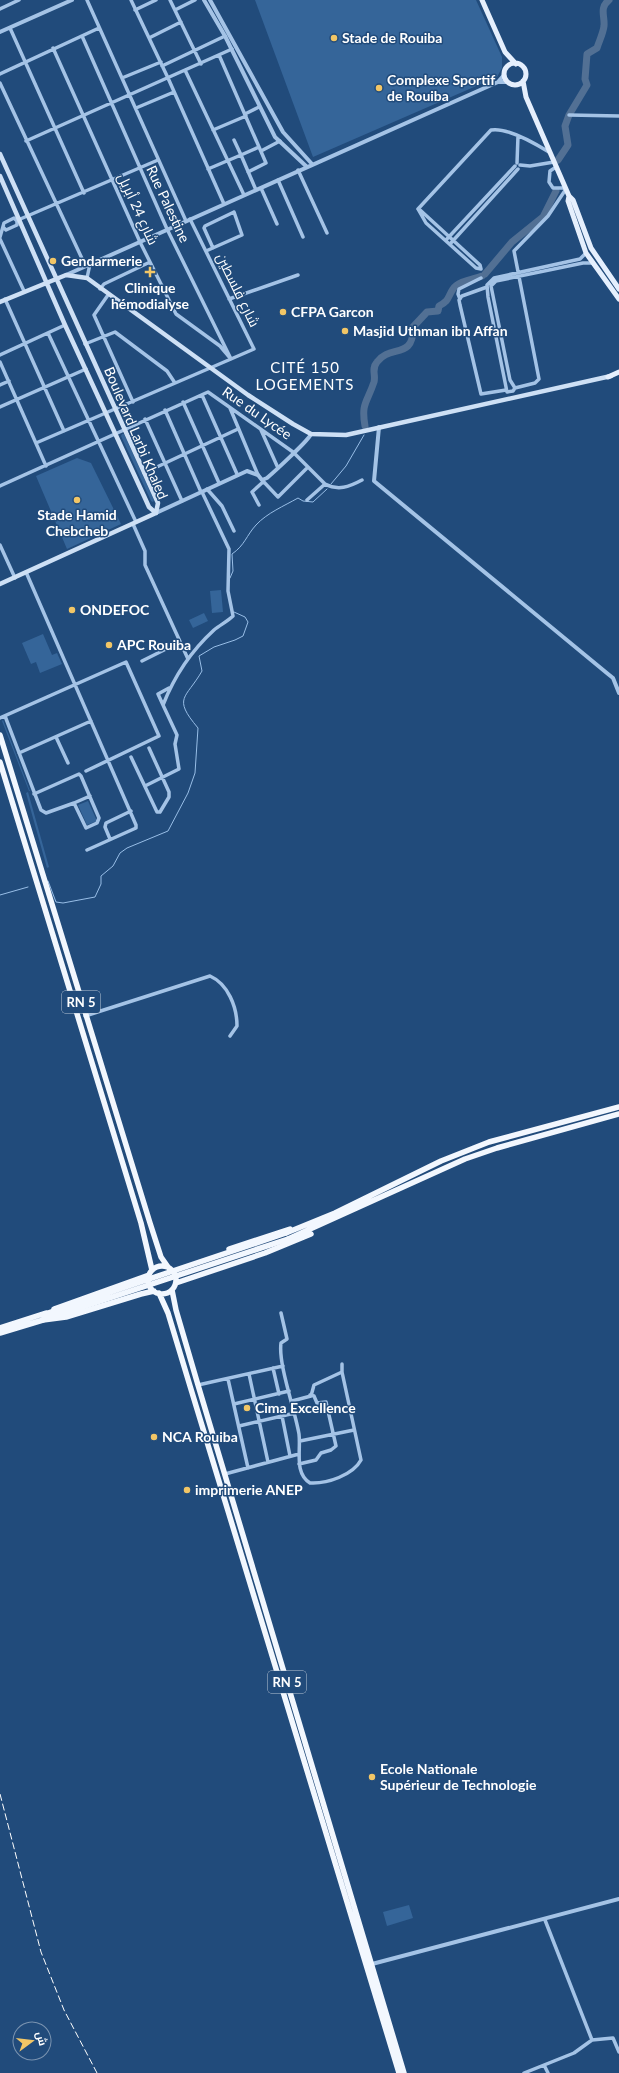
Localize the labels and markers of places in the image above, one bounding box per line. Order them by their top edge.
place label: Stade de Rouiba [342,29,442,46]
marker: Stade de Rouiba [329,33,339,43]
place label: Complexe Sportif de Rouiba [387,71,495,104]
marker: Complexe Sportif de Rouiba [374,83,384,93]
place label: Gendarmerie [61,252,143,269]
marker: Gendarmerie [48,256,58,266]
marker: Clinique hémodialyse [144,266,156,278]
place label: Clinique hémodialyse [111,279,190,312]
place label: CFPA Garcon [291,303,374,320]
marker: CFPA Garcon [278,307,288,317]
place label: Masjid Uthman ibn Affan [353,322,508,339]
marker: Masjid Uthman ibn Affan [340,326,350,336]
marker: Stade Hamid Chebcheb [72,495,82,505]
place label: Stade Hamid Chebcheb [37,506,117,539]
place label: ONDEFOC [80,601,150,618]
marker: ONDEFOC [67,605,77,615]
place label: APC Rouiba [116,636,191,653]
marker: APC Rouiba [104,640,114,650]
place label: Cima Excellence [255,1399,356,1416]
marker: Cima Excellence [242,1403,252,1413]
place label: NCA Rouiba [162,1428,238,1445]
marker: NCA Rouiba [149,1432,159,1442]
place label: imprimerie ANEP [195,1481,303,1498]
marker: imprimerie ANEP [182,1485,192,1495]
place label: Ecole Nationale Supérieur de Technologie [380,1760,537,1793]
marker: Ecole Nationale Supérieur de Technologie [367,1772,377,1782]

